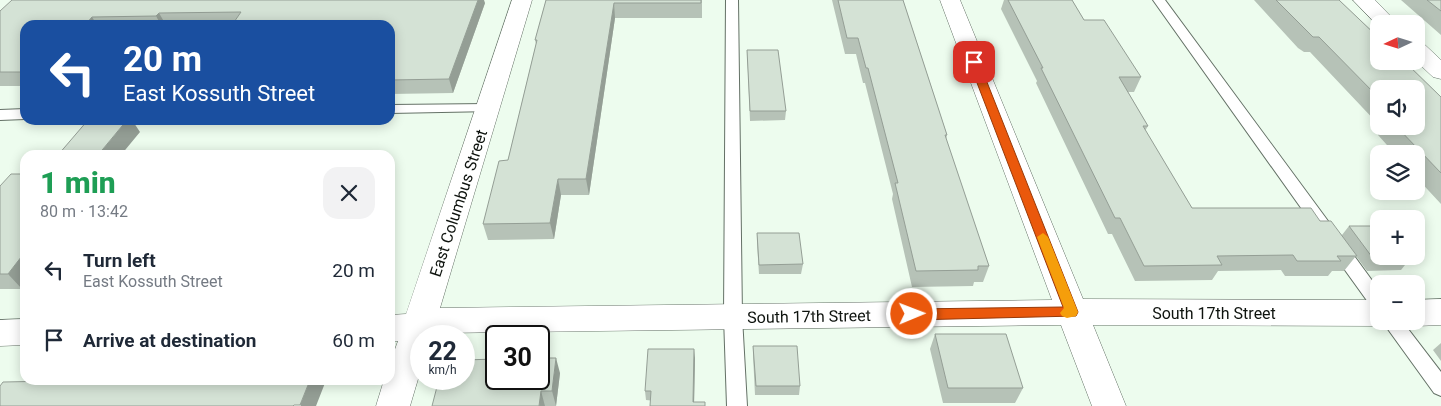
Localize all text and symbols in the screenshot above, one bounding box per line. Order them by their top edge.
north arrow [1370,15,1425,70]
map controls [1370,15,1425,330]
text: 20 m [123,39,202,80]
icon: left [40,40,105,105]
pin [953,41,995,83]
icon: arrive [960,48,988,76]
button: sound [1370,80,1425,135]
text: East Kossuth Street [123,81,315,106]
street label: East Columbus Street [426,127,491,279]
button: layers [1370,145,1425,200]
text: 1 min [40,165,116,200]
button: close [323,167,375,219]
text: 80 m · 13:42 [40,202,128,221]
button: + [1370,210,1425,265]
text: Turn left [83,249,156,272]
icon: left [40,256,68,284]
text: 20 m [332,259,375,282]
text: East Kossuth Street [83,272,223,291]
button: − [1370,275,1425,330]
position arrow [885,287,937,339]
street label: South 17th Street [1152,304,1276,323]
street label: South 17th Street [747,306,871,327]
speed limit sign: 30 [485,325,550,390]
icon: arrive [40,326,68,354]
text: Arrive at destination [83,329,256,352]
text: 60 m [332,329,375,352]
text: 22 [428,337,457,366]
text: km/h [428,363,457,377]

